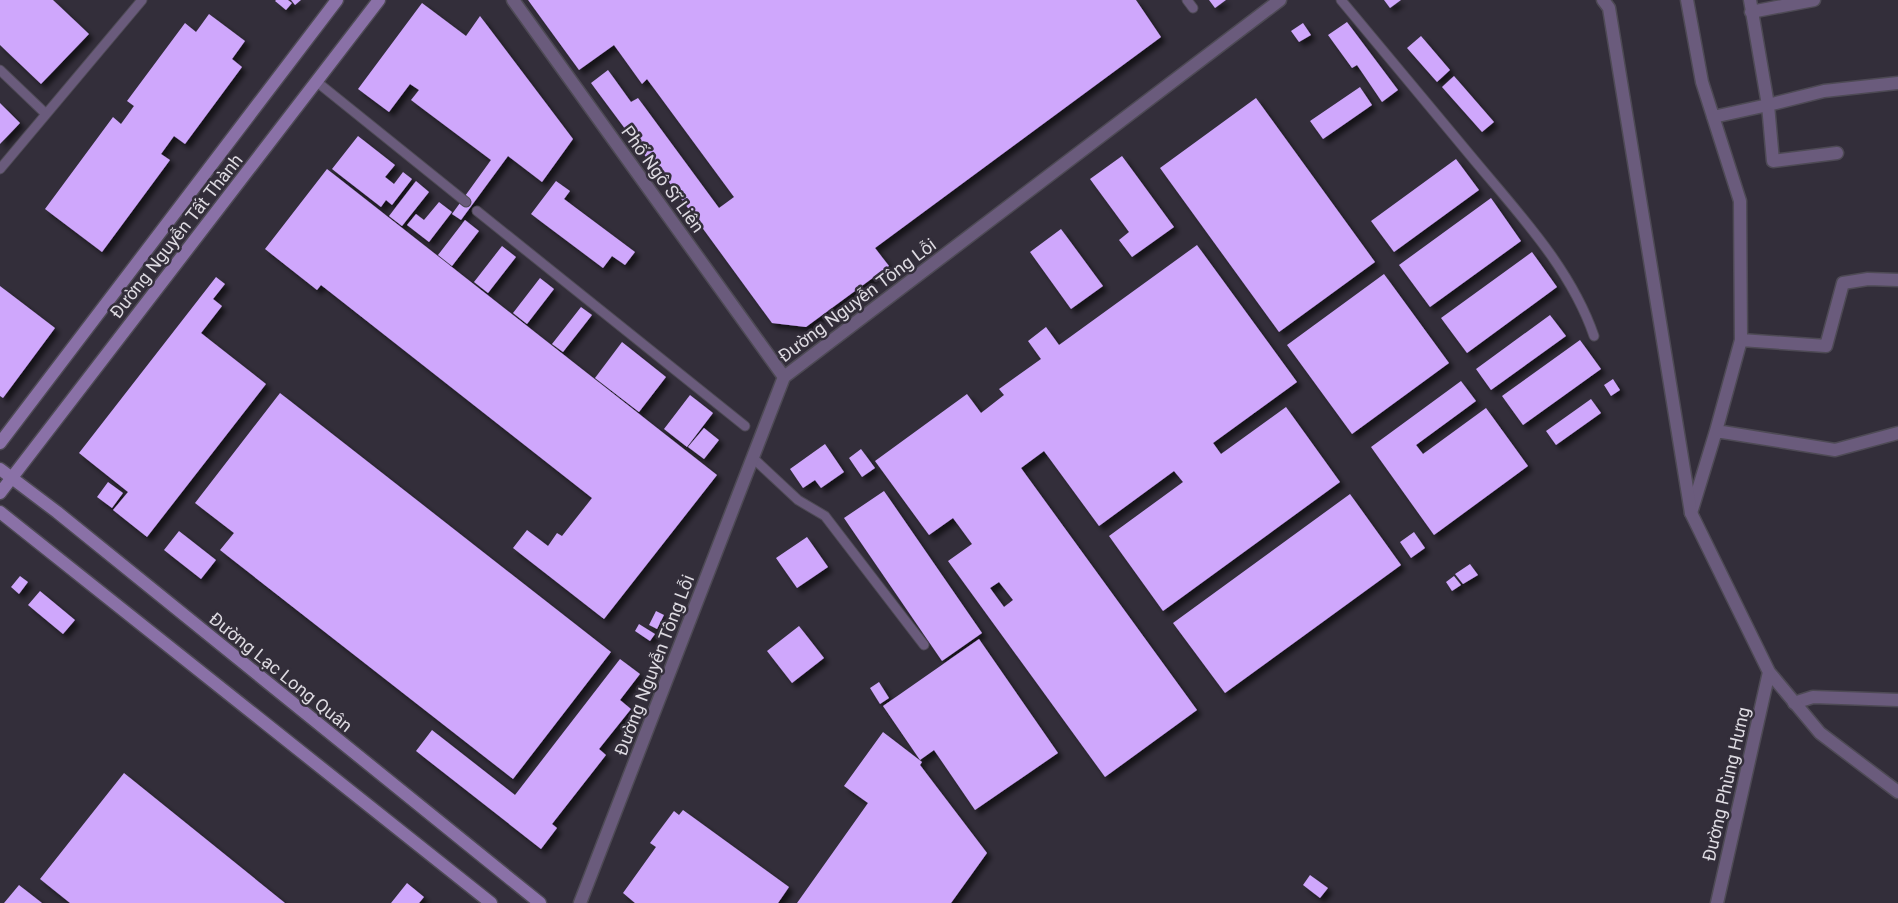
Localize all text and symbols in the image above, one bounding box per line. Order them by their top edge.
street label: Phố Ngô Sĩ Liên [617,122,709,236]
street label: Đường Nguyễn Tất Thành [105,150,247,322]
street label: Đường Nguyễn Tông Lỗi [774,234,940,366]
street label: Đường Nguyễn Tông Lỗi [610,572,698,758]
street label: Đường Lạc Long Quân [205,608,357,736]
street label: Đường Phùng Hưng [1698,705,1754,863]

